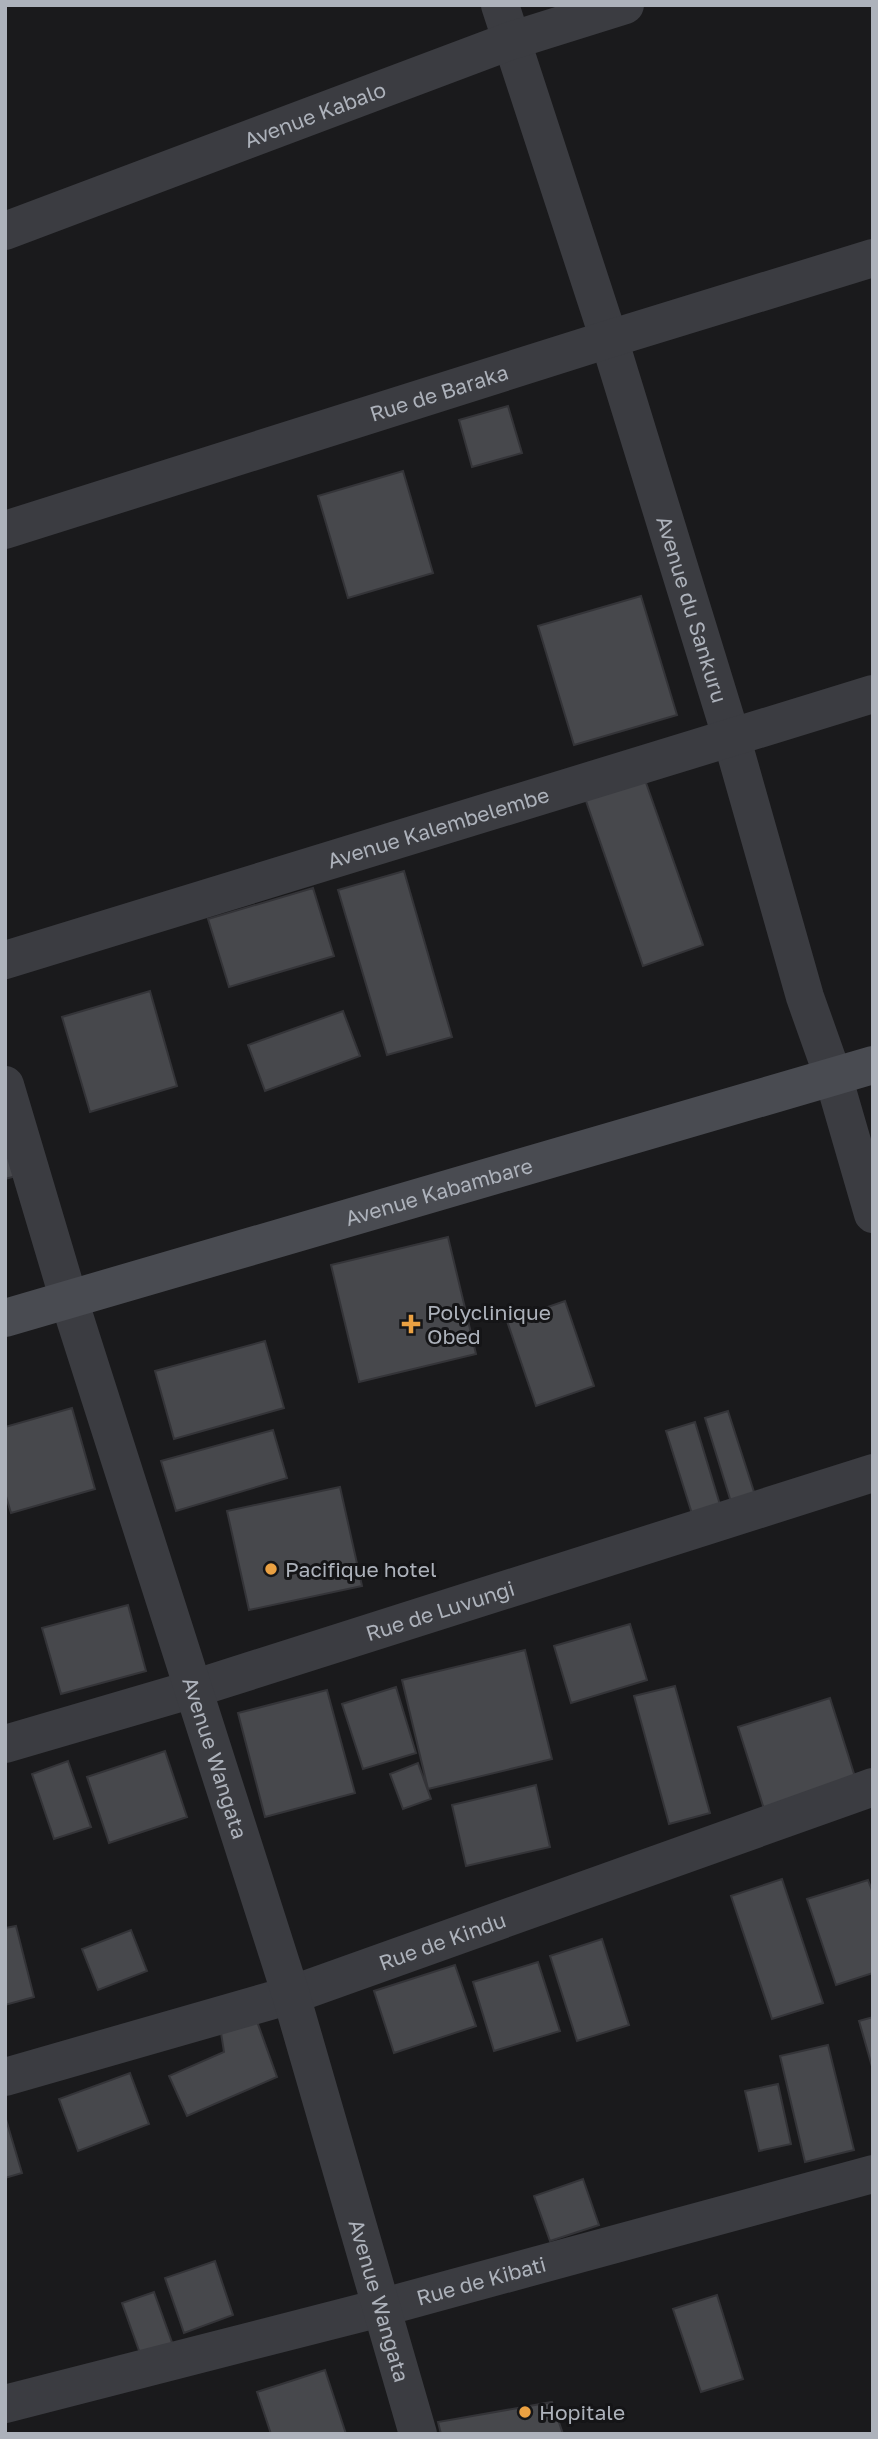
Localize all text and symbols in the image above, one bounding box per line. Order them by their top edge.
street label: Avenue Kabalo [240,76,389,153]
street label: Rue de Baraka [366,359,511,427]
street label: Avenue du Sankuru [651,513,733,706]
street label: Avenue Kalembelembe [324,781,552,873]
street label: Avenue Kabambare [342,1152,536,1231]
place label: Polyclinique Obed [427,1299,551,1349]
marker: Polyclinique Obed [401,1314,421,1334]
place label: Pacifique hotel [285,1556,437,1582]
marker: Pacifique hotel [263,1561,279,1577]
street label: Rue de Luvungi [362,1575,518,1646]
street label: Avenue Wangata [177,1674,253,1842]
street label: Rue de Kindu [375,1906,509,1976]
street label: Avenue Wangata [344,2216,415,2385]
street label: Rue de Kibati [414,2250,549,2310]
place label: Hopitale [539,2399,625,2425]
marker: Hopitale [517,2404,533,2420]

